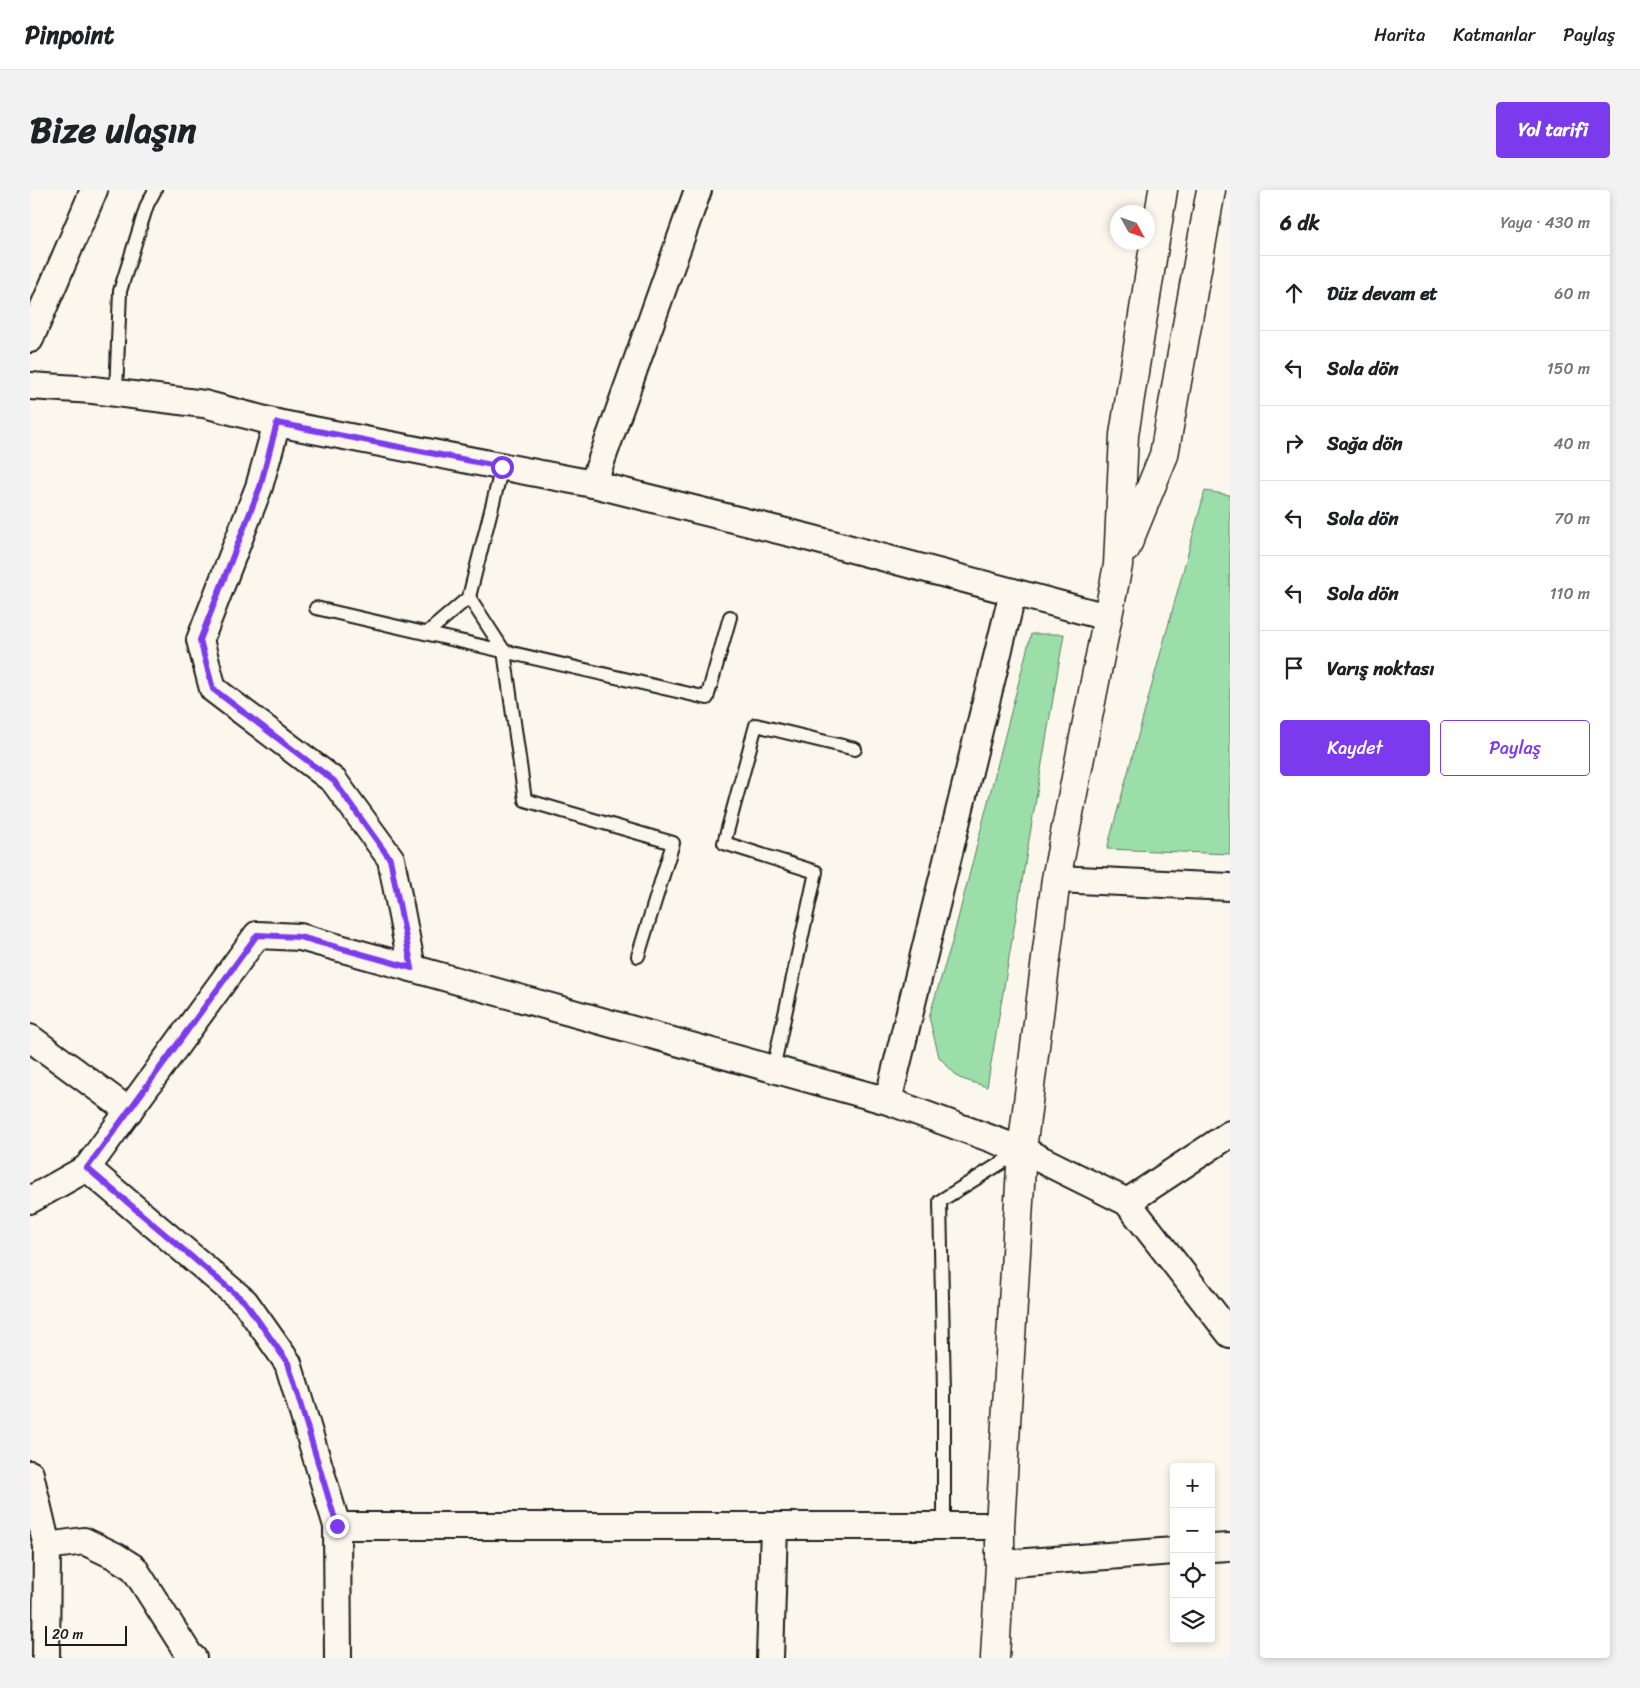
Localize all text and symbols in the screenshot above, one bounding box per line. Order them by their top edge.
text: Pinpoint [25,14,114,56]
text: Harita [1374,19,1425,51]
text: Katmanlar [1453,19,1535,51]
text: Paylaş [1563,19,1615,51]
text: Bize ulaşın [30,99,196,161]
button: Yol tarifi [1496,102,1610,158]
text: 6 dk [1280,204,1320,242]
north arrow [1110,205,1155,250]
text: Yaya · 430 m [1501,208,1590,237]
text: Düz devam et [1327,277,1438,310]
icon: ahead [1280,279,1308,307]
text: 60 m [1554,279,1590,308]
text: Sola dön [1327,352,1398,385]
icon: left [1280,354,1308,382]
text: 150 m [1547,354,1590,383]
text: Sağa dön [1327,427,1402,460]
icon: right [1280,429,1308,457]
text: 40 m [1553,429,1590,458]
route start [491,456,514,479]
text: Sola dön [1327,502,1398,535]
icon: left [1280,504,1308,532]
text: 70 m [1554,504,1590,533]
text: Sola dön [1327,577,1398,610]
icon: left [1280,579,1308,607]
text: 110 m [1550,579,1590,608]
text: Varış noktası [1327,652,1434,685]
icon: arrive [1280,654,1308,682]
button: Kaydet [1280,720,1430,776]
button: Paylaş [1440,720,1590,776]
map controls [1170,1463,1215,1643]
button: + [1170,1463,1215,1508]
button: − [1170,1508,1215,1553]
route end [326,1515,349,1538]
button: locate [1170,1553,1215,1598]
button: layers [1170,1598,1215,1643]
text: 20 m [52,1622,83,1647]
scale bar [45,1623,128,1646]

